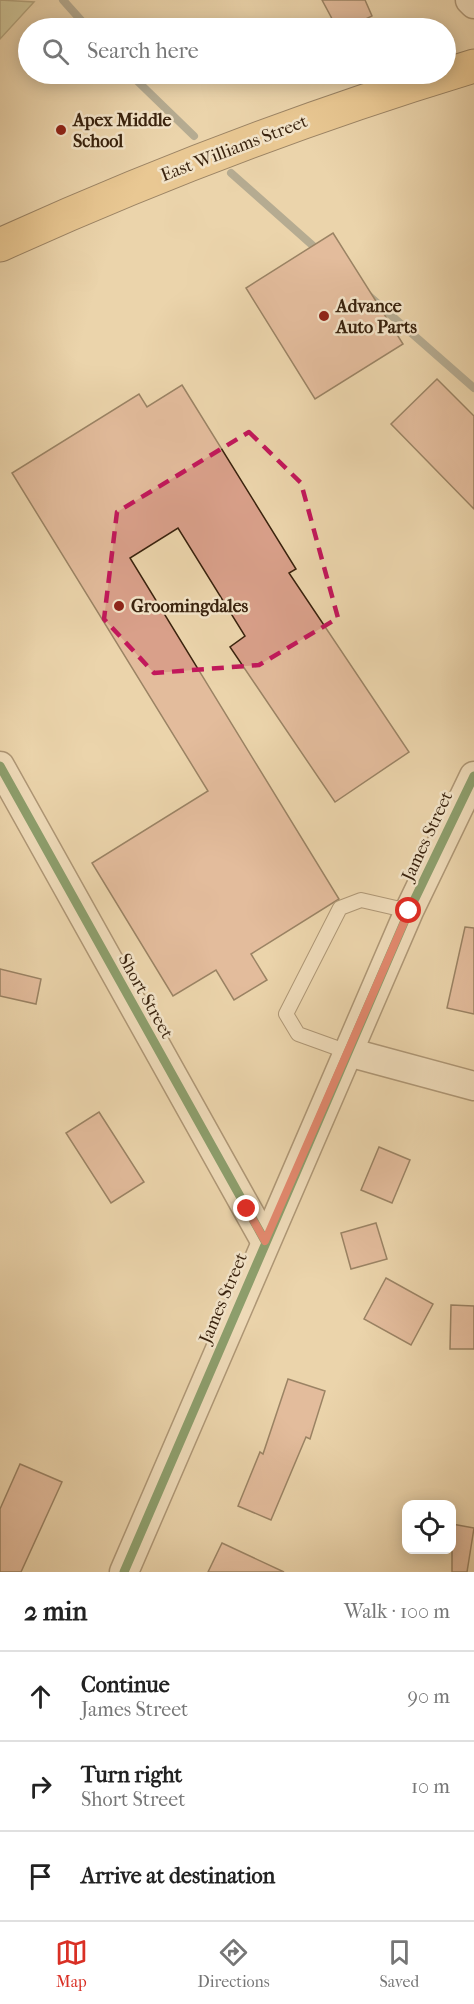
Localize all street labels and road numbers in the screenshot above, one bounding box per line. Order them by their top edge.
street label: East Williams Street [158,111,311,186]
street label: James Street [397,788,458,886]
street label: Short Street [114,950,178,1043]
street label: James Street [194,1249,252,1349]

